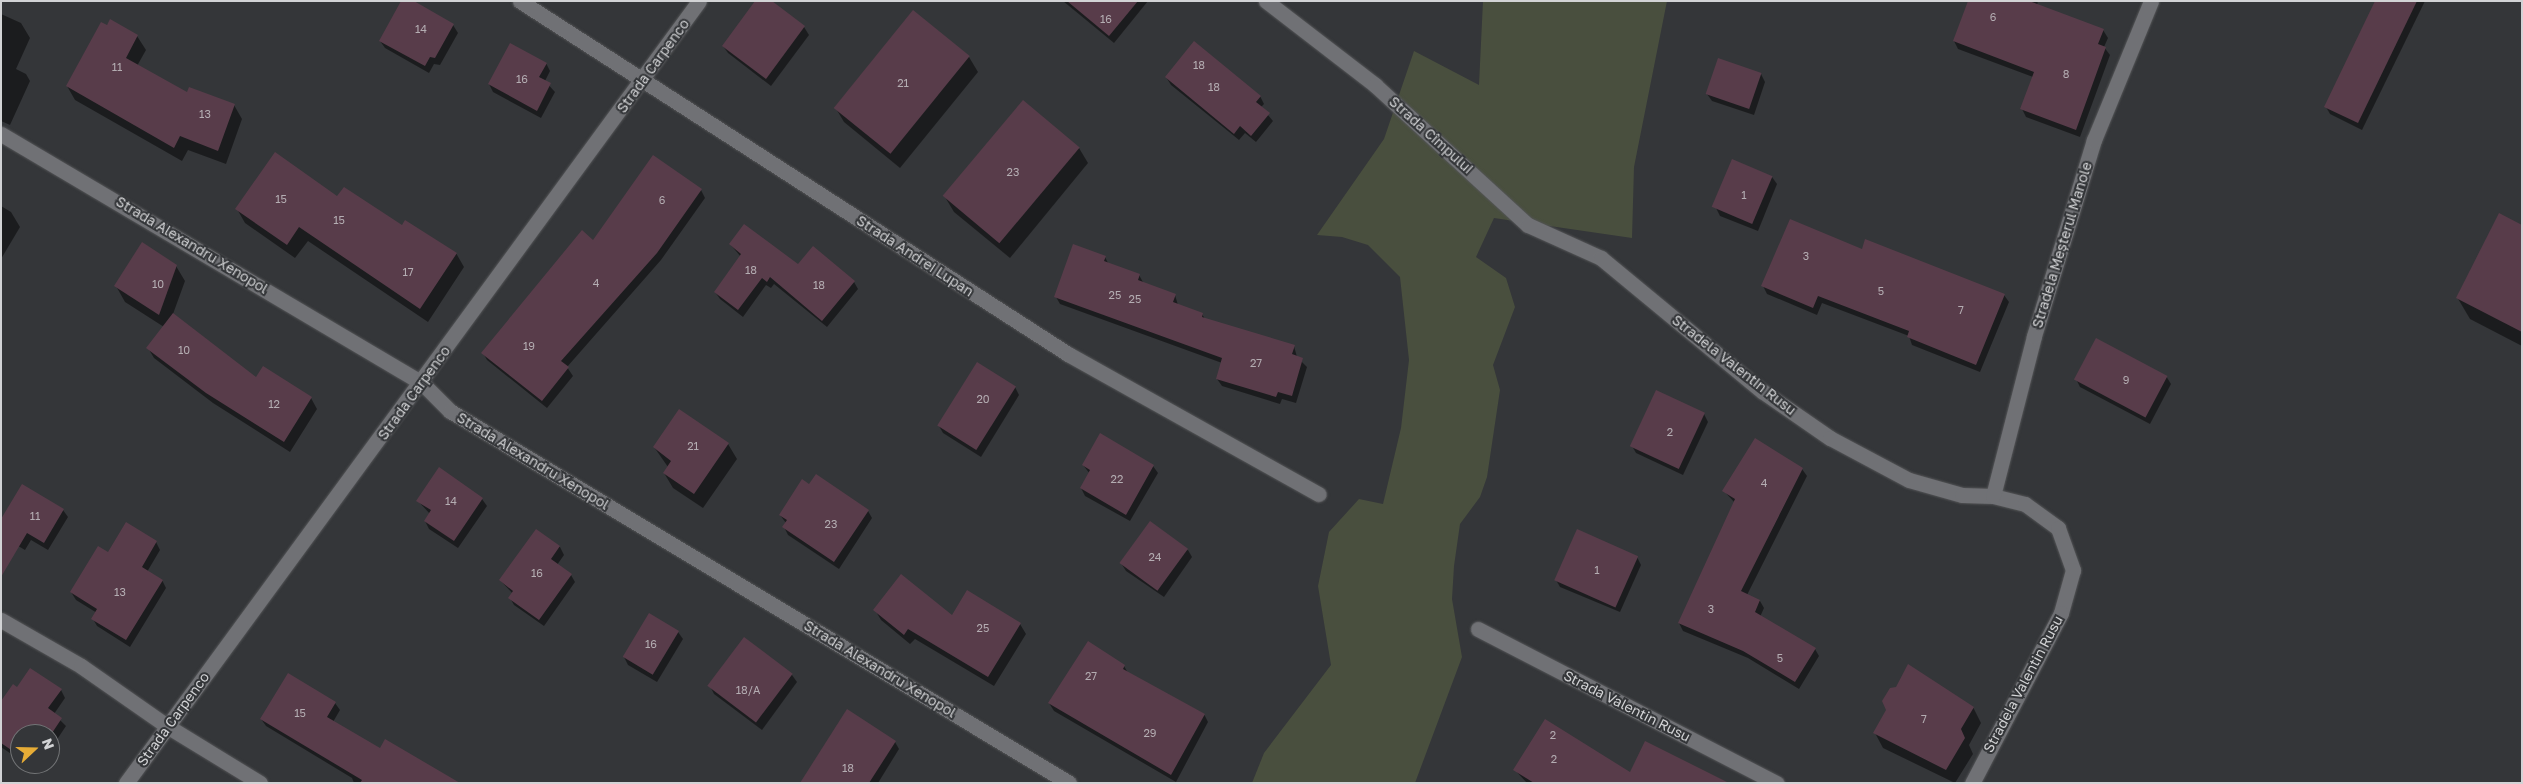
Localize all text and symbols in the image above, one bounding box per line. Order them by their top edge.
house number: 6 [1990,10,1996,24]
house number: 16 [1100,12,1112,26]
street label: Strada Carpenco [613,16,693,116]
house number: 14 [415,22,427,36]
house number: 18 [1193,58,1205,72]
house number: 11 [112,60,122,74]
house number: 8 [2063,67,2069,81]
house number: 16 [516,72,528,86]
house number: 21 [897,76,909,90]
house number: 18 [1208,80,1220,94]
street label: Strada Cîmpului [1386,93,1476,177]
house number: 13 [199,107,211,121]
street label: Stradela Meșterul Manole [2029,160,2095,330]
house number: 23 [1007,165,1019,179]
house number: 1 [1741,188,1747,202]
house number: 15 [275,192,287,206]
street label: Strada Alexandru Xenopol [113,193,271,297]
house number: 6 [659,193,665,207]
street label: Strada Andrei Lupan [853,212,977,300]
house number: 15 [333,213,345,227]
house number: 3 [1803,249,1809,263]
house number: 18 [745,263,757,277]
house number: 17 [402,265,414,279]
house number: 4 [593,276,599,290]
house number: 10 [152,277,164,291]
house number: 18 [813,278,825,292]
house number: 5 [1878,284,1884,298]
house number: 25 [1109,288,1121,302]
house number: 25 [1129,292,1141,306]
house number: 7 [1958,303,1964,317]
street label: Stradela Valentin Rusu [1669,311,1799,419]
house number: 19 [523,339,535,353]
house number: 10 [178,343,190,357]
street label: Strada Carpenco [374,343,454,443]
house number: 27 [1250,356,1262,370]
house number: 9 [2123,373,2129,387]
house number: 20 [976,392,990,406]
house number: 12 [268,397,280,411]
street label: Strada Alexandru Xenopol [454,409,612,513]
house number: 2 [1667,425,1673,439]
house number: 21 [687,439,699,453]
house number: 22 [1111,472,1123,486]
house number: 4 [1761,476,1767,490]
house number: 14 [445,494,457,508]
house number: 11 [30,509,40,523]
house number: 23 [825,517,837,531]
house number: 24 [1148,550,1162,564]
house number: 1 [1594,563,1600,577]
house number: 16 [531,566,543,580]
house number: 13 [114,585,126,599]
house number: 3 [1708,602,1714,616]
street label: Stradela Valentin Rusu [1980,613,2066,755]
street label: Strada Alexandru Xenopol [801,617,959,721]
house number: 25 [977,621,989,635]
house number: 16 [645,637,657,651]
house number: 5 [1777,651,1783,665]
street label: Strada Valentin Rusu [1561,667,1693,745]
street label: Strada Carpenco [133,669,213,769]
house number: 27 [1085,669,1097,683]
house number: 18/A [736,683,760,697]
house number: 15 [294,706,306,720]
house number: 7 [1921,712,1927,726]
north arrow [10,724,60,774]
house number: 29 [1143,726,1157,740]
house number: 2 [1550,728,1556,742]
text: N [39,736,58,752]
house number: 2 [1551,752,1557,766]
house number: 18 [842,761,854,775]

